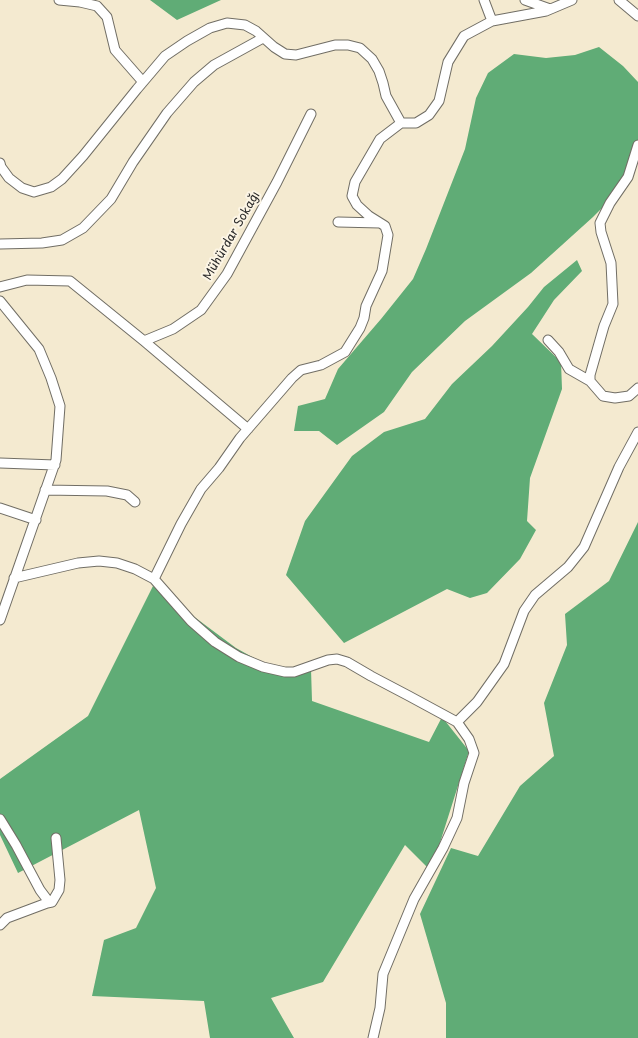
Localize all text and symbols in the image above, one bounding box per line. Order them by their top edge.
street label: Mühürdar Sokağı [201,189,263,283]

